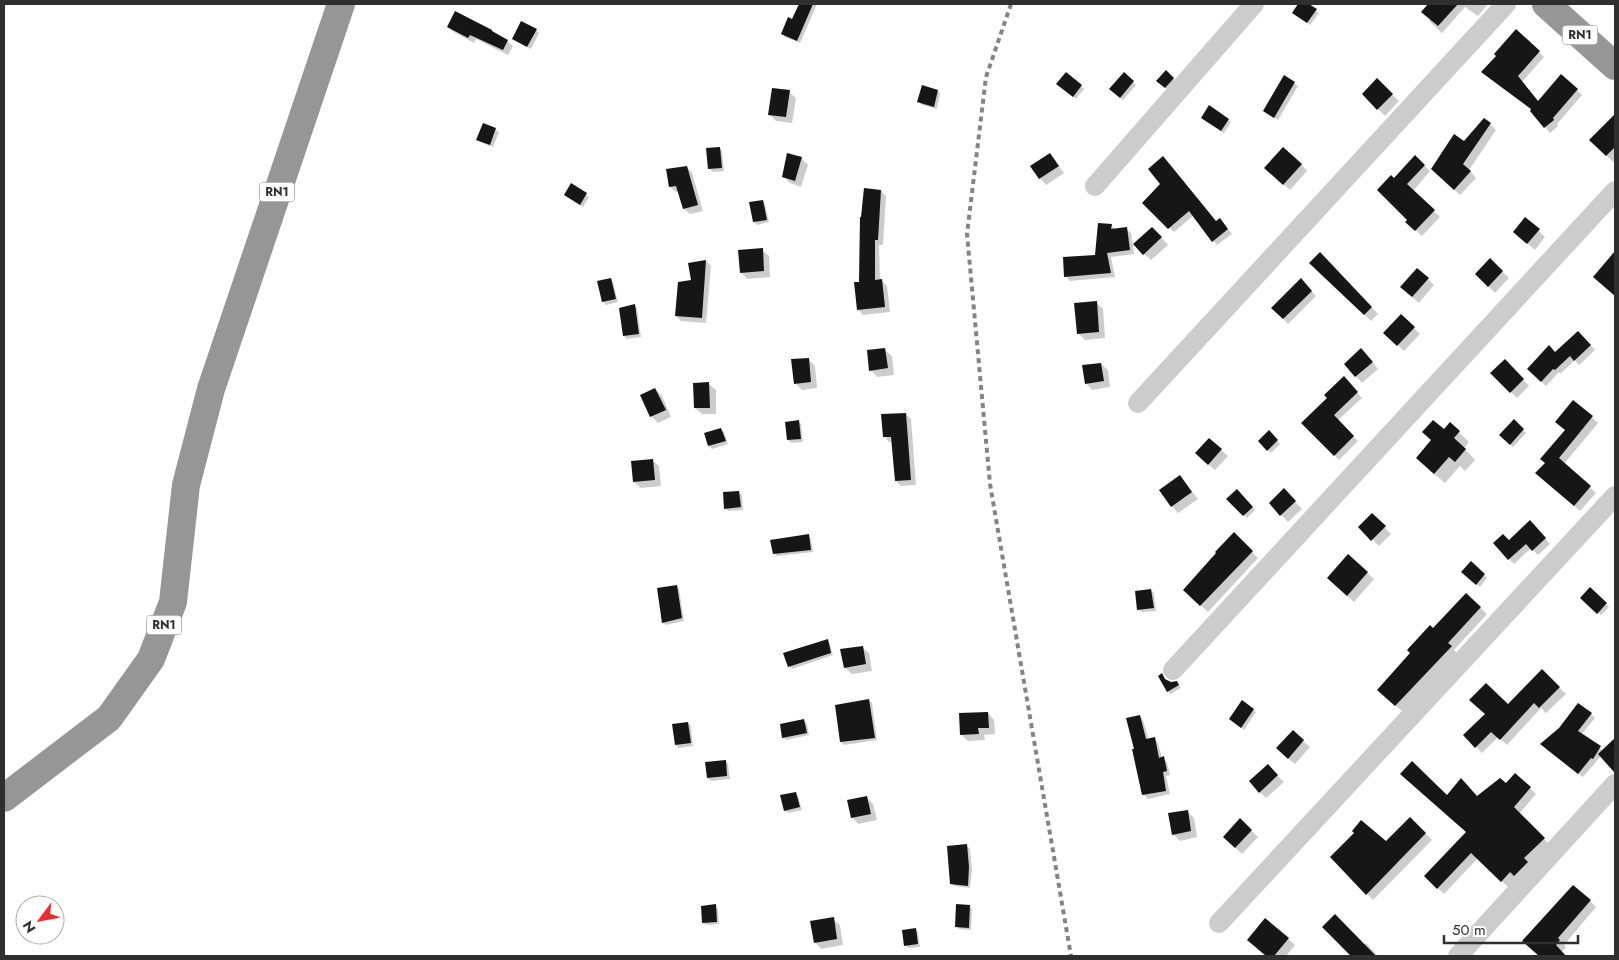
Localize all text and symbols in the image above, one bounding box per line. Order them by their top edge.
road number: RN1 [1562,26,1598,44]
road number: RN1 [260,182,294,202]
road number: RN1 [146,616,182,634]
north arrow [15,895,65,945]
scale bar [1444,912,1578,944]
text: N [18,917,40,937]
text: 50 m [1452,919,1486,941]

